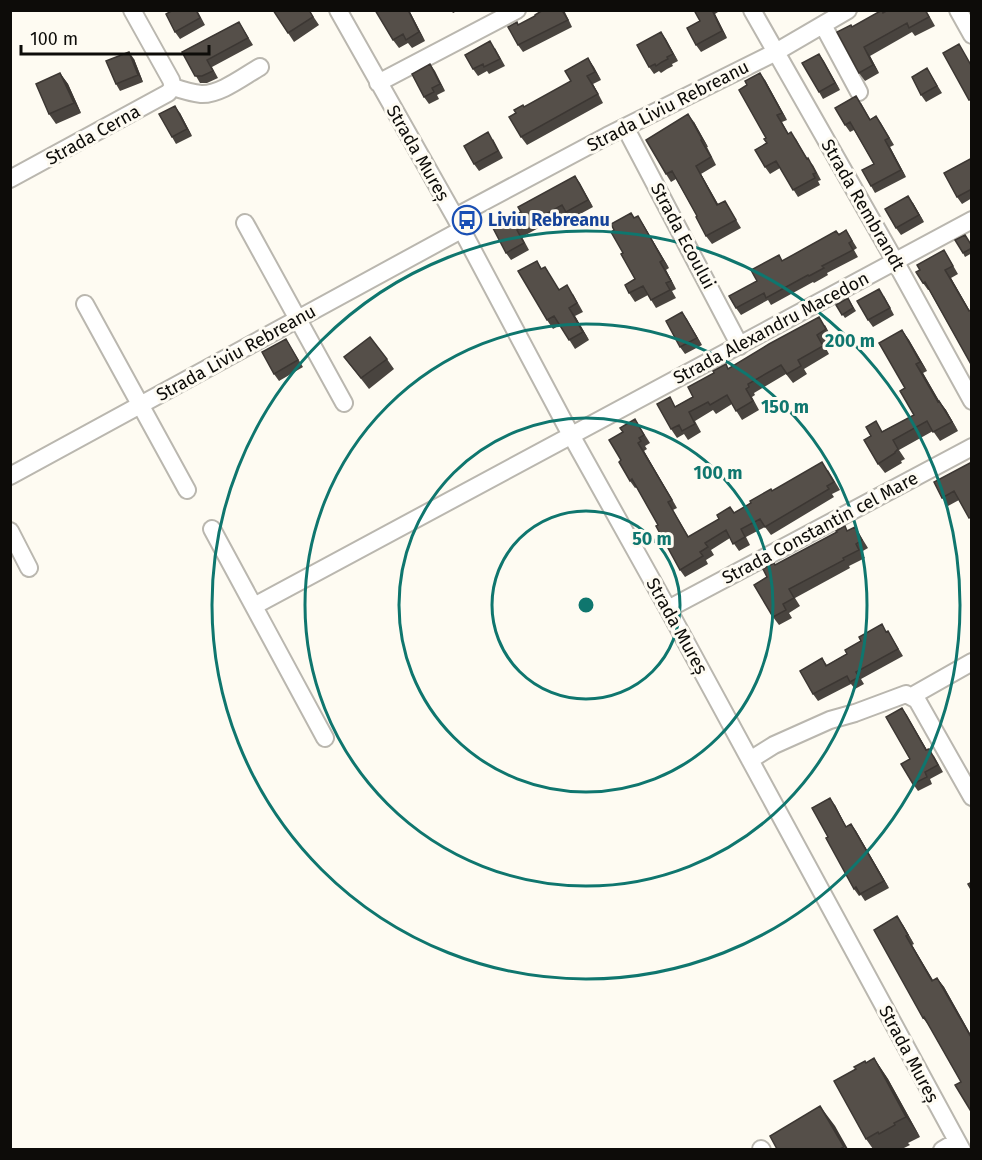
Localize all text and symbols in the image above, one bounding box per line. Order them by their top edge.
scale bar [21,18,208,56]
text: 100 m [30,28,78,50]
street label: Strada Liviu Rebreanu [583,56,753,156]
street label: Strada Cerna [42,100,144,170]
street label: Strada Mureș [381,101,454,205]
street label: Strada Rembrandt [816,135,910,275]
street label: Strada Ecoului [646,179,720,293]
bus stop icon: Liviu Rebreanu [451,204,483,236]
place label: Liviu Rebreanu [488,209,610,231]
street label: Strada Alexandru Macedon [669,267,873,389]
street label: Strada Liviu Rebreanu [152,300,320,406]
text: 200 m [825,330,875,352]
text: 150 m [761,396,809,418]
text: 100 m [694,462,742,484]
street label: Strada Constantin cel Mare [718,467,922,589]
text: 50 m [632,528,672,550]
street label: Strada Mureș [641,574,713,679]
centre of rings [576,595,596,615]
street label: Strada Mureș [873,1002,944,1107]

